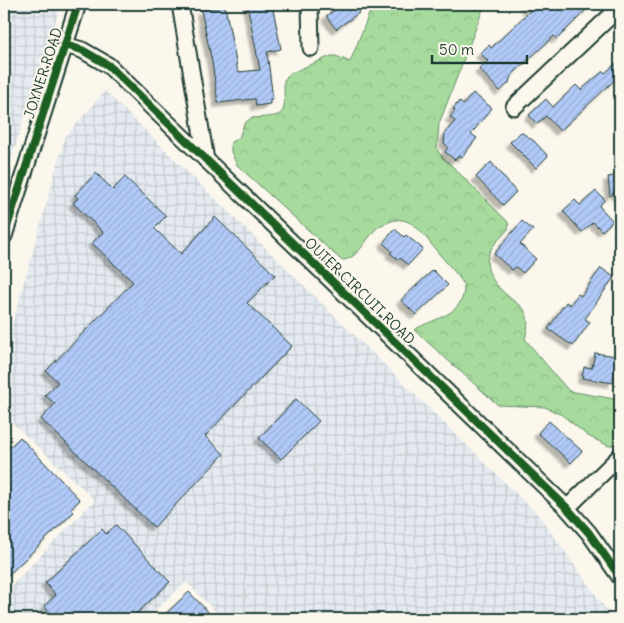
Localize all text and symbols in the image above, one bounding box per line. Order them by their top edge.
street label: JOYNER ROAD [20,25,66,121]
scale bar [432,32,526,64]
text: 50 m [439,40,474,59]
street label: OUTER CIRCUIT ROAD [301,234,419,348]

